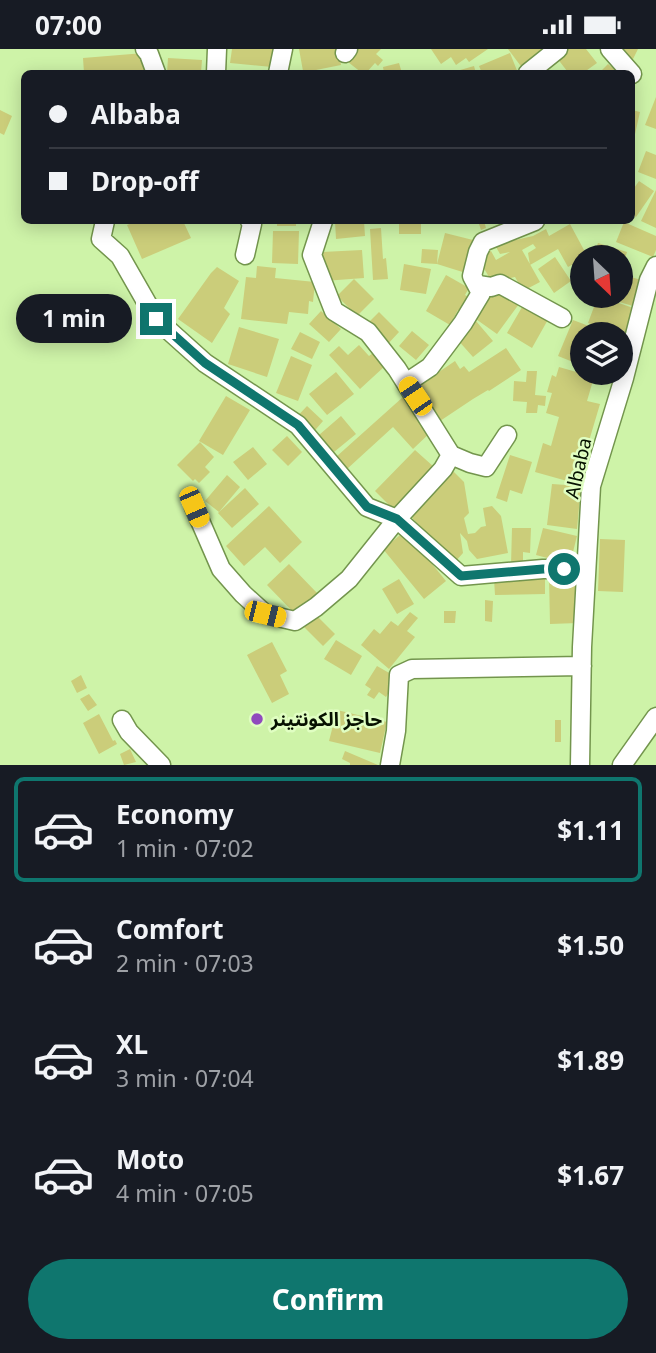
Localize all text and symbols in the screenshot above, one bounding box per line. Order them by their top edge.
text: 07:00 [35,7,102,43]
text: Albaba [91,96,181,132]
text: Drop-off [91,163,198,199]
north arrow [570,245,634,308]
map controls [570,245,633,385]
callout: 1 min [16,295,132,343]
text: 1 min [42,302,106,334]
route end [140,303,172,335]
button: layers [570,322,633,385]
car [395,373,436,419]
street label: Albaba [558,435,598,501]
car [177,484,212,530]
route start [548,553,580,585]
car [243,599,288,629]
place label: حاجز الكونتينر [270,706,382,732]
marker: حاجز الكونتينر [249,711,265,727]
text: Economy [116,796,234,832]
icon: car [32,798,95,861]
text: $1.11 [557,812,624,848]
text: 1 min · 07:02 [116,832,254,864]
text: Comfort [116,911,224,947]
icon: car [32,913,95,976]
text: $1.50 [557,927,624,963]
text: 2 min · 07:03 [116,947,254,979]
text: XL [116,1026,148,1062]
icon: car [32,1028,95,1091]
text: $1.89 [557,1042,624,1078]
text: 3 min · 07:04 [116,1062,254,1094]
text: Moto [116,1141,184,1177]
icon: car [32,1143,95,1206]
text: $1.67 [557,1157,624,1193]
text: 4 min · 07:05 [116,1177,254,1209]
button: Confirm [28,1259,628,1339]

